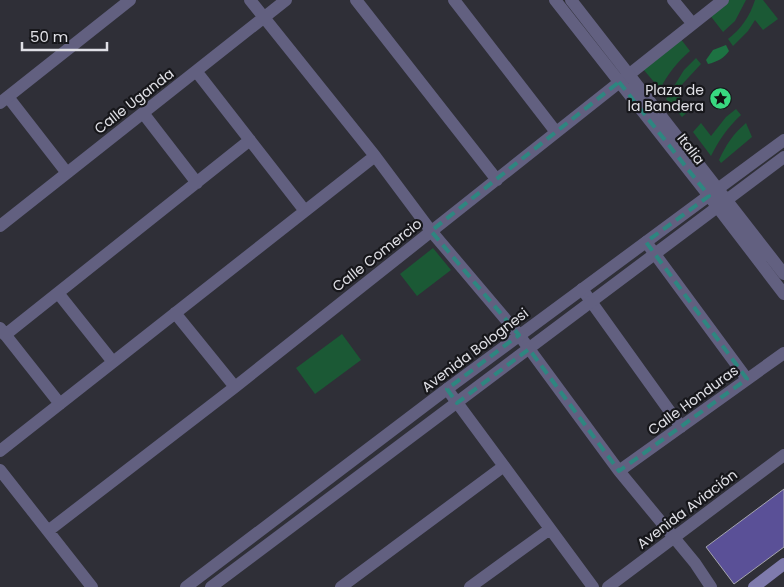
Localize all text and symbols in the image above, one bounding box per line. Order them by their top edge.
scale bar [22,20,108,52]
text: 50 m [30,26,68,47]
street label: Calle Uganda [90,64,178,138]
place label: Plaza de la Bandera [628,80,704,116]
place icon: Plaza de la Bandera [708,86,732,110]
street label: Italia [673,129,709,169]
street label: Calle Comercio [328,214,426,296]
street label: Avenida Bolognesi [418,303,532,397]
street label: Calle Honduras [644,360,742,440]
street label: Avenida Aviación [633,465,741,553]

